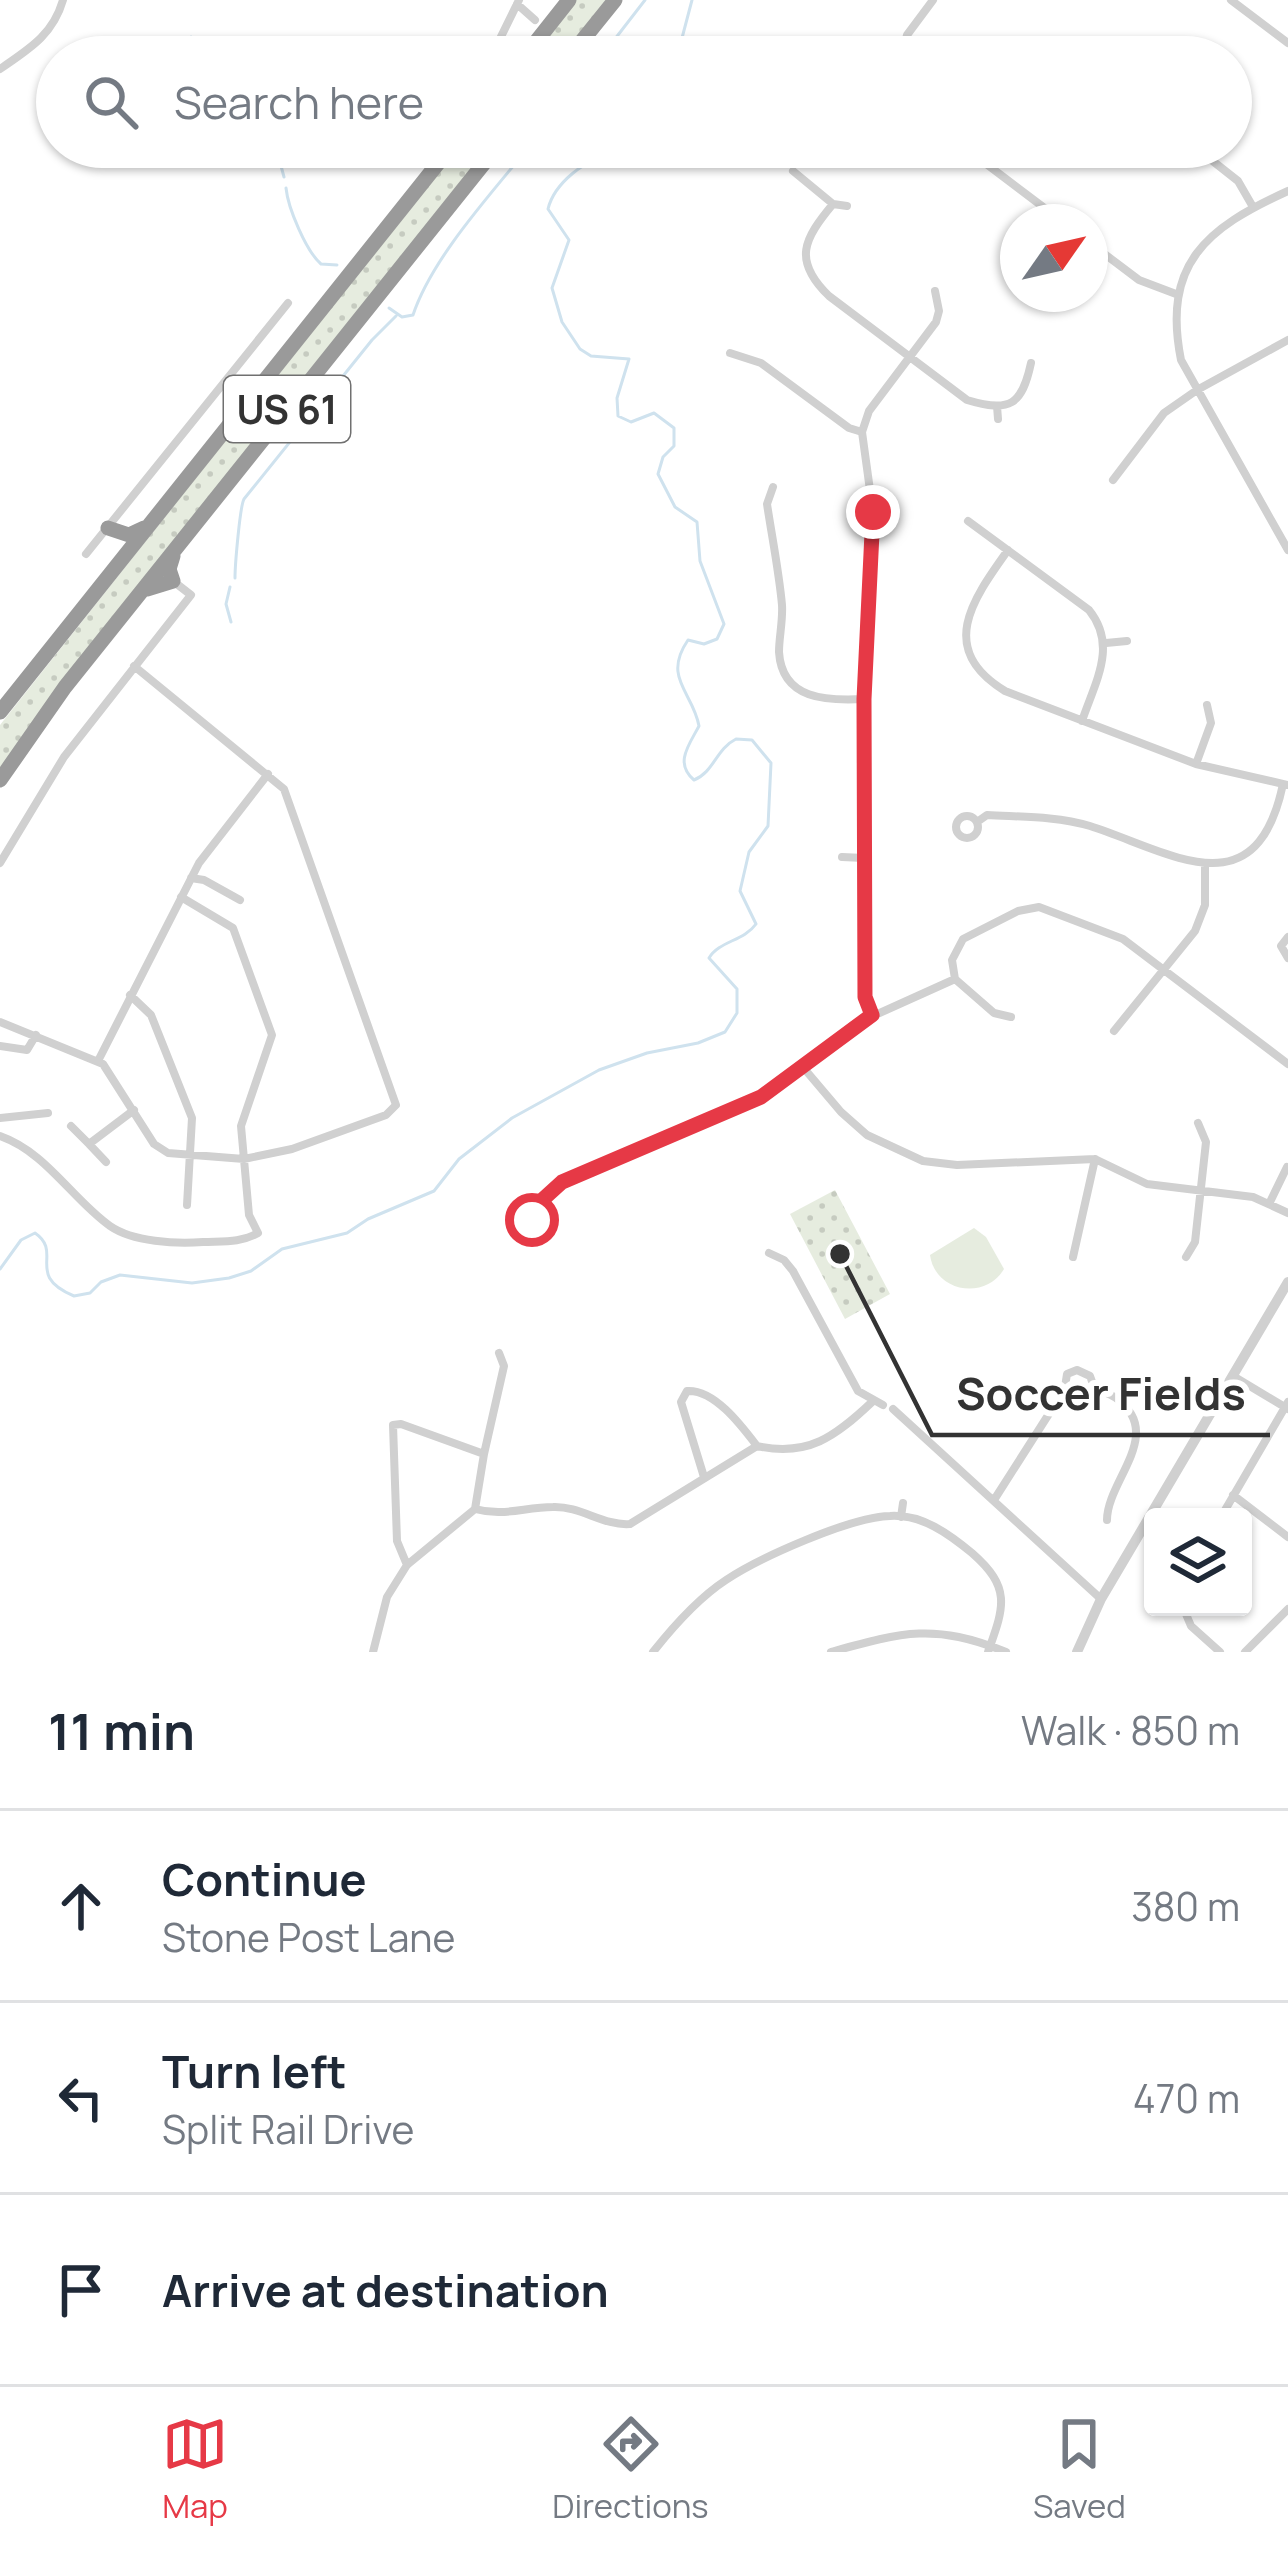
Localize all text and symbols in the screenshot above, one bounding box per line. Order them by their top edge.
search box [36,36,1252,168]
icon: search [78,69,144,135]
text: Search here [174,71,424,133]
north arrow [1000,204,1108,312]
road number: US 61 [224,376,350,442]
route end [846,485,900,539]
route start [505,1193,559,1247]
callout: Soccer Fields [932,1354,1270,1435]
text: Soccer Fields [956,1362,1246,1424]
map controls [1144,1508,1252,1616]
button: layers [1144,1508,1252,1616]
text: 11 min [48,1696,195,1765]
text: Walk · 850 m [1021,1703,1240,1757]
text: Continue [162,1848,367,1910]
icon: ahead [48,1873,114,1939]
text: 380 m [1131,1879,1240,1933]
text: Stone Post Lane [162,1910,455,1964]
text: Turn left [162,2040,347,2102]
icon: left [48,2065,114,2131]
text: 470 m [1133,2071,1240,2125]
text: Split Rail Drive [162,2102,414,2156]
icon: arrive [48,2257,114,2323]
text: Arrive at destination [162,2259,609,2321]
tab: Map [162,2411,228,2528]
tab: Directions [552,2411,709,2528]
tab: Saved [1033,2411,1126,2528]

